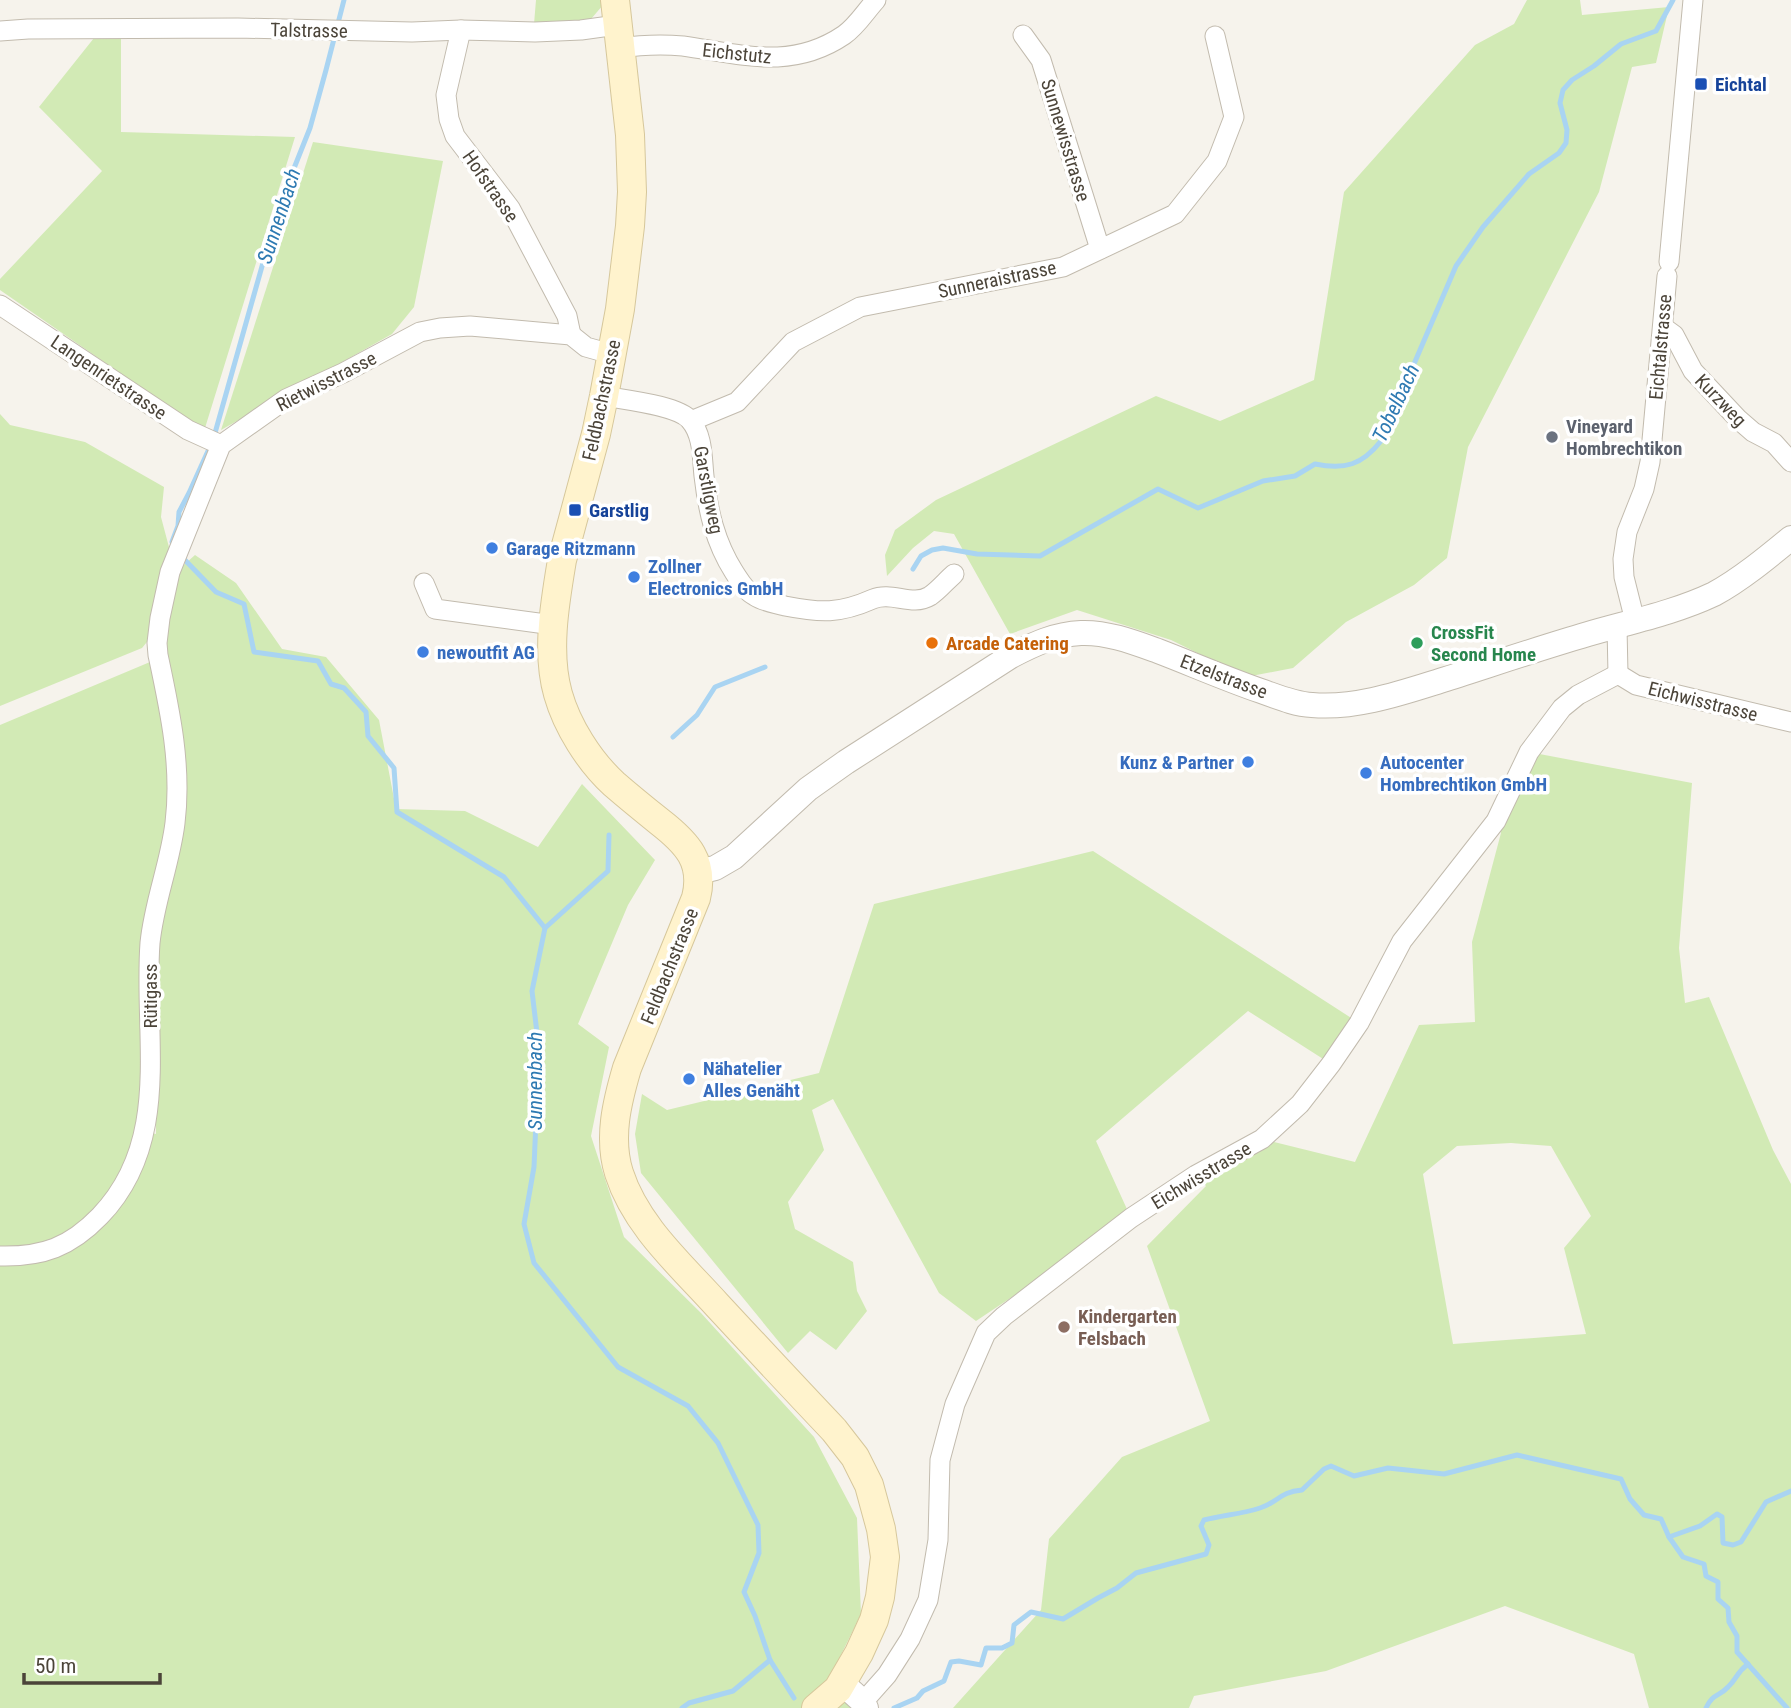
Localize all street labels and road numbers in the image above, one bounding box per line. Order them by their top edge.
street label: Talstrasse [270,18,348,43]
street label: Eichstutz [701,38,773,69]
street label: Sunnewisstrasse [1036,76,1095,204]
street label: Hofstrasse [458,146,524,227]
street label: Sunneraistrasse [936,256,1058,303]
street label: Eichtalstrasse [1644,293,1677,401]
street label: Langenrietstrasse [47,330,171,425]
street label: Feldbachstrasse [577,337,626,463]
street label: Rietwisstrasse [272,346,380,417]
street label: Kurzweg [1690,369,1751,431]
street label: Garstligweg [689,444,728,536]
street label: Etzelstrasse [1177,649,1271,704]
street label: Eichwisstrasse [1646,677,1760,726]
street label: Feldbachstrasse [636,905,703,1028]
street label: Rütigass [139,963,162,1029]
street label: Eichwisstrasse [1147,1137,1255,1214]

